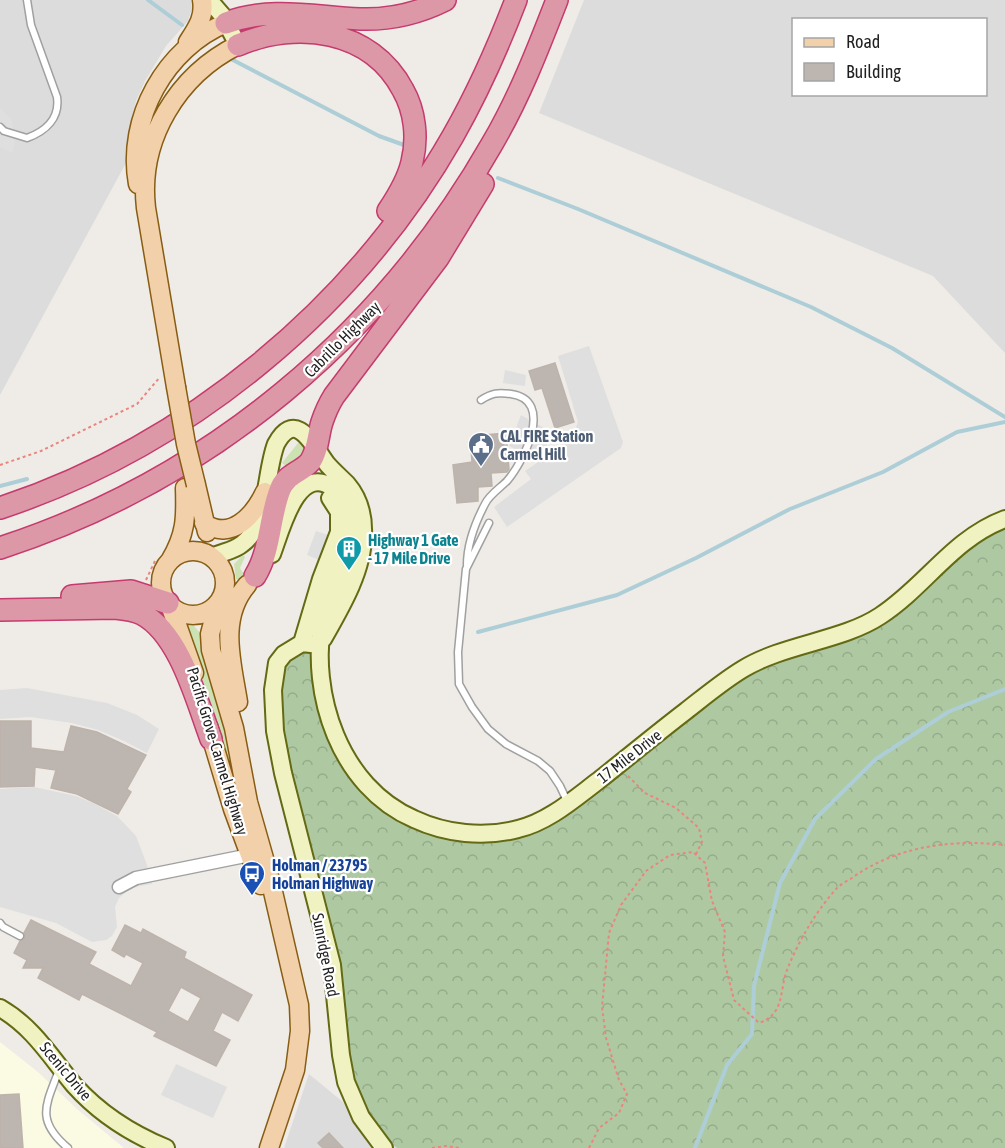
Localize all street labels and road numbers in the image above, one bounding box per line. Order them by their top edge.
street label: Cabrillo Highway [300,297,385,381]
street label: Pacific Grove-Carmel Highway [183,665,252,838]
street label: 17 Mile Drive [593,725,665,787]
street label: Sunridge Road [308,912,343,999]
street label: Scenic Drive [36,1038,96,1104]

